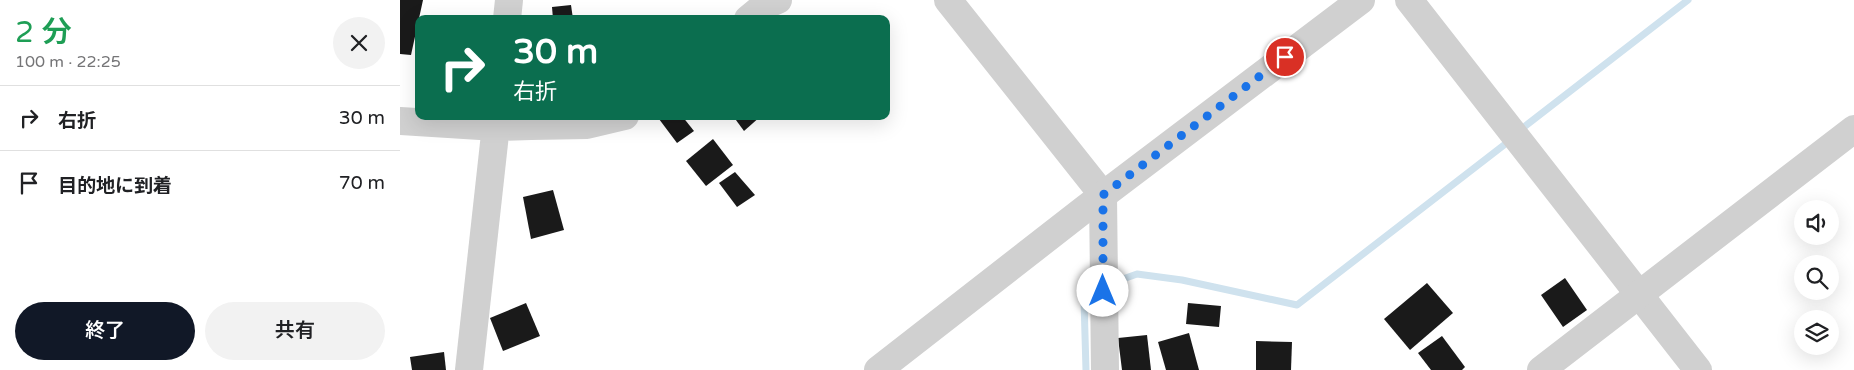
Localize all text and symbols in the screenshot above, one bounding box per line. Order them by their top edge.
text: 2 分 [15,14,72,51]
button: close [333,17,385,69]
text: 30 m [513,31,598,73]
icon: right [430,35,495,100]
pin [1264,36,1306,78]
icon: arrive [1271,43,1299,71]
text: 100 m · 22:25 [15,52,121,72]
text: 右折 [513,79,557,105]
icon: right [15,104,43,132]
text: 30 m [339,107,385,129]
text: 右折 [58,110,96,132]
icon: arrive [15,169,43,197]
text: 70 m [339,172,385,194]
text: 目的地に到着 [58,175,172,197]
map controls [1794,200,1839,355]
button: sound [1794,200,1839,245]
button: search [1794,255,1839,300]
position arrow [1076,264,1128,316]
button: 終了 [15,302,195,360]
button: 共有 [205,302,385,360]
button: layers [1794,310,1839,355]

